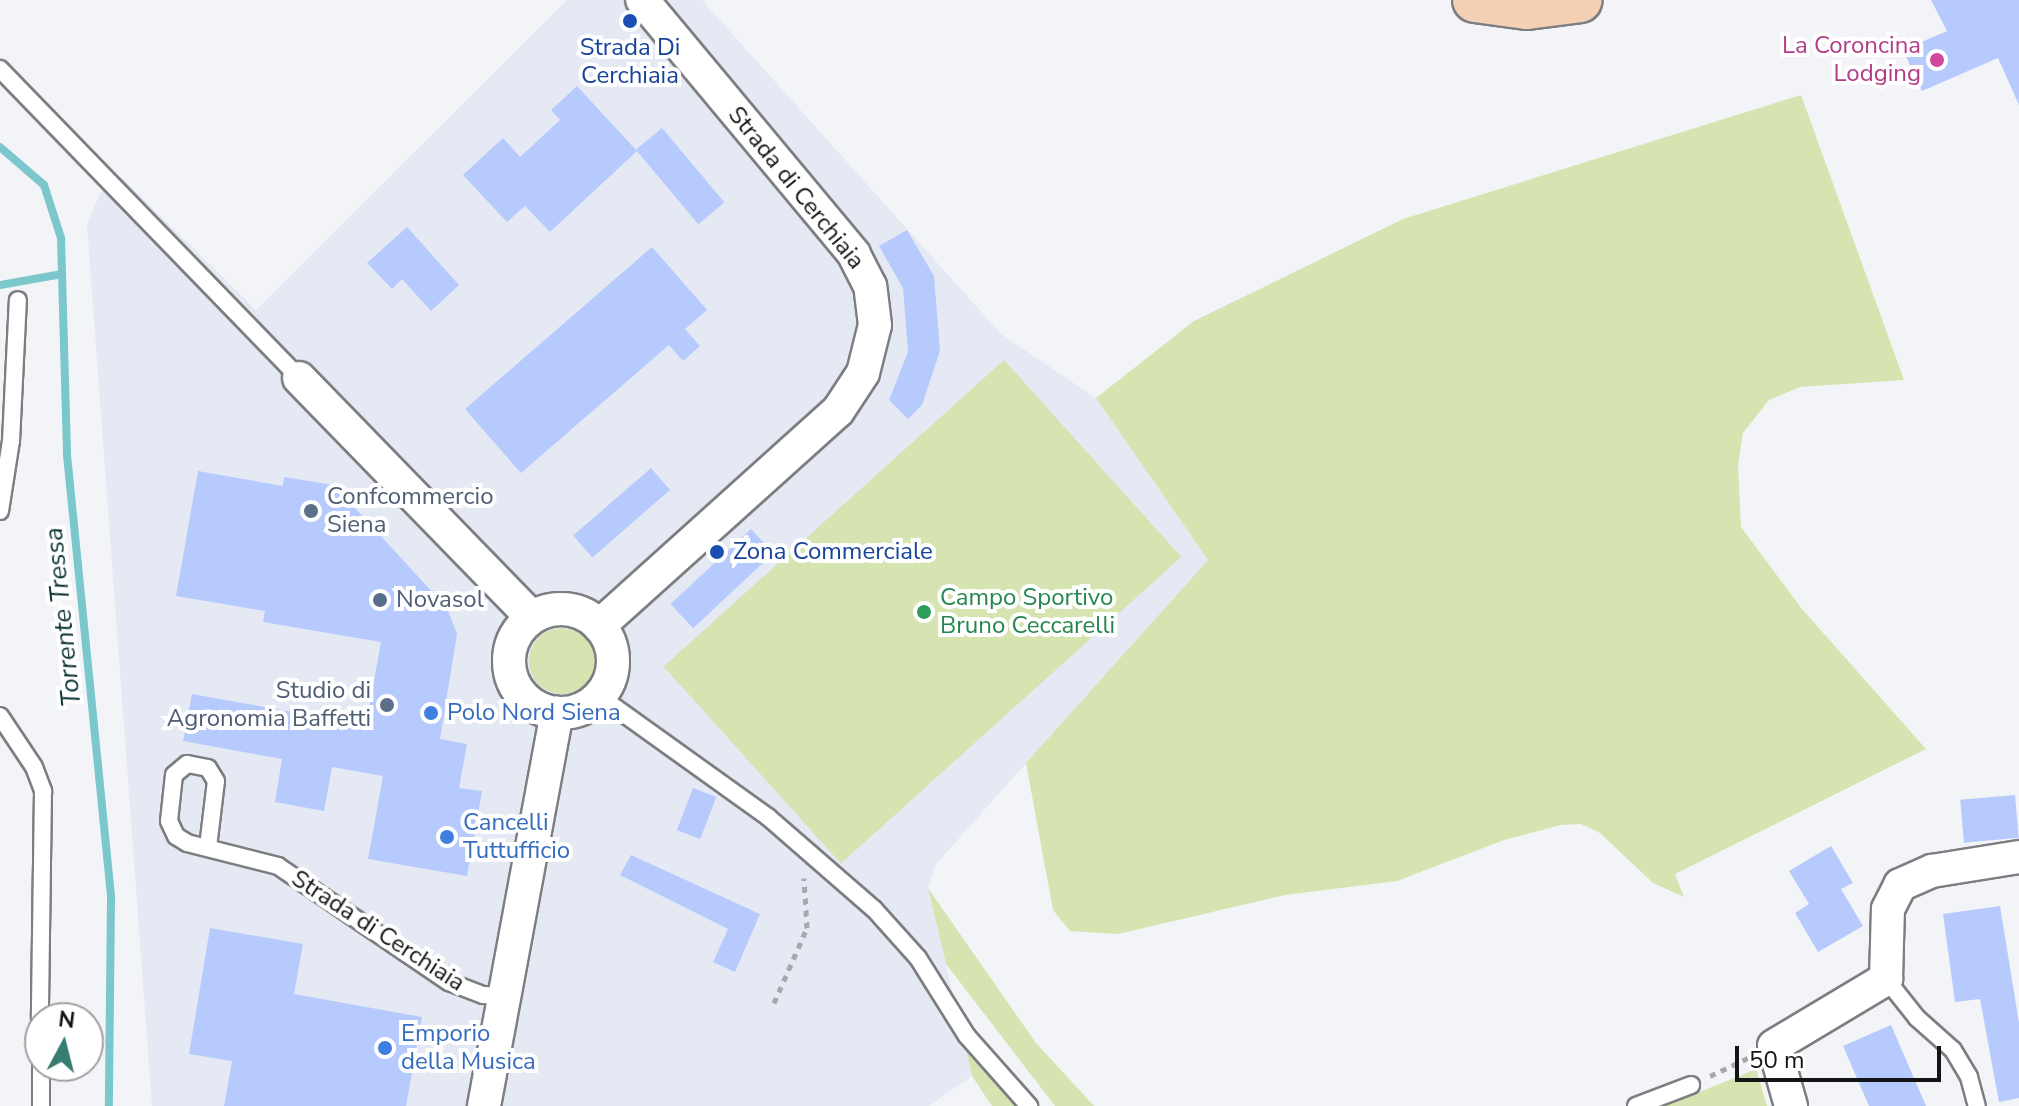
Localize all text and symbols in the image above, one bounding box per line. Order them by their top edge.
marker: Strada Di Cerchiaia [621,12,639,30]
place label: La Coroncina Lodging [1782,32,1921,88]
place label: Strada Di Cerchiaia [580,34,680,90]
marker: La Coroncina Lodging [1928,51,1946,69]
street label: Strada di Cerchiaia [722,101,870,275]
place label: Confcommercio Siena [327,483,493,539]
marker: Confcommercio Siena [302,502,320,520]
water label: Torrente Tressa [38,526,88,708]
place label: Zona Commerciale [733,538,933,566]
marker: Zona Commerciale [708,543,726,561]
place label: Campo Sportivo Bruno Ceccarelli [940,584,1115,640]
place label: Novasol [396,586,484,614]
marker: Novasol [371,591,389,609]
marker: Campo Sportivo Bruno Ceccarelli [915,603,933,621]
place label: Studio di Agronomia Baffetti [167,677,371,733]
marker: Studio di Agronomia Baffetti [378,696,396,714]
place label: Polo Nord Siena [447,699,621,727]
marker: Polo Nord Siena [422,704,440,722]
place label: Cancelli Tuttufficio [463,809,570,865]
marker: Cancelli Tuttufficio [438,828,456,846]
street label: Strada di Cerchiaia [286,864,470,998]
north arrow [24,1002,104,1082]
text: N [57,1004,77,1036]
place label: Emporio della Musica [401,1020,536,1076]
scale bar [1739,1030,1945,1080]
marker: Emporio della Musica [376,1039,394,1057]
text: 50 m [1749,1044,1805,1076]

